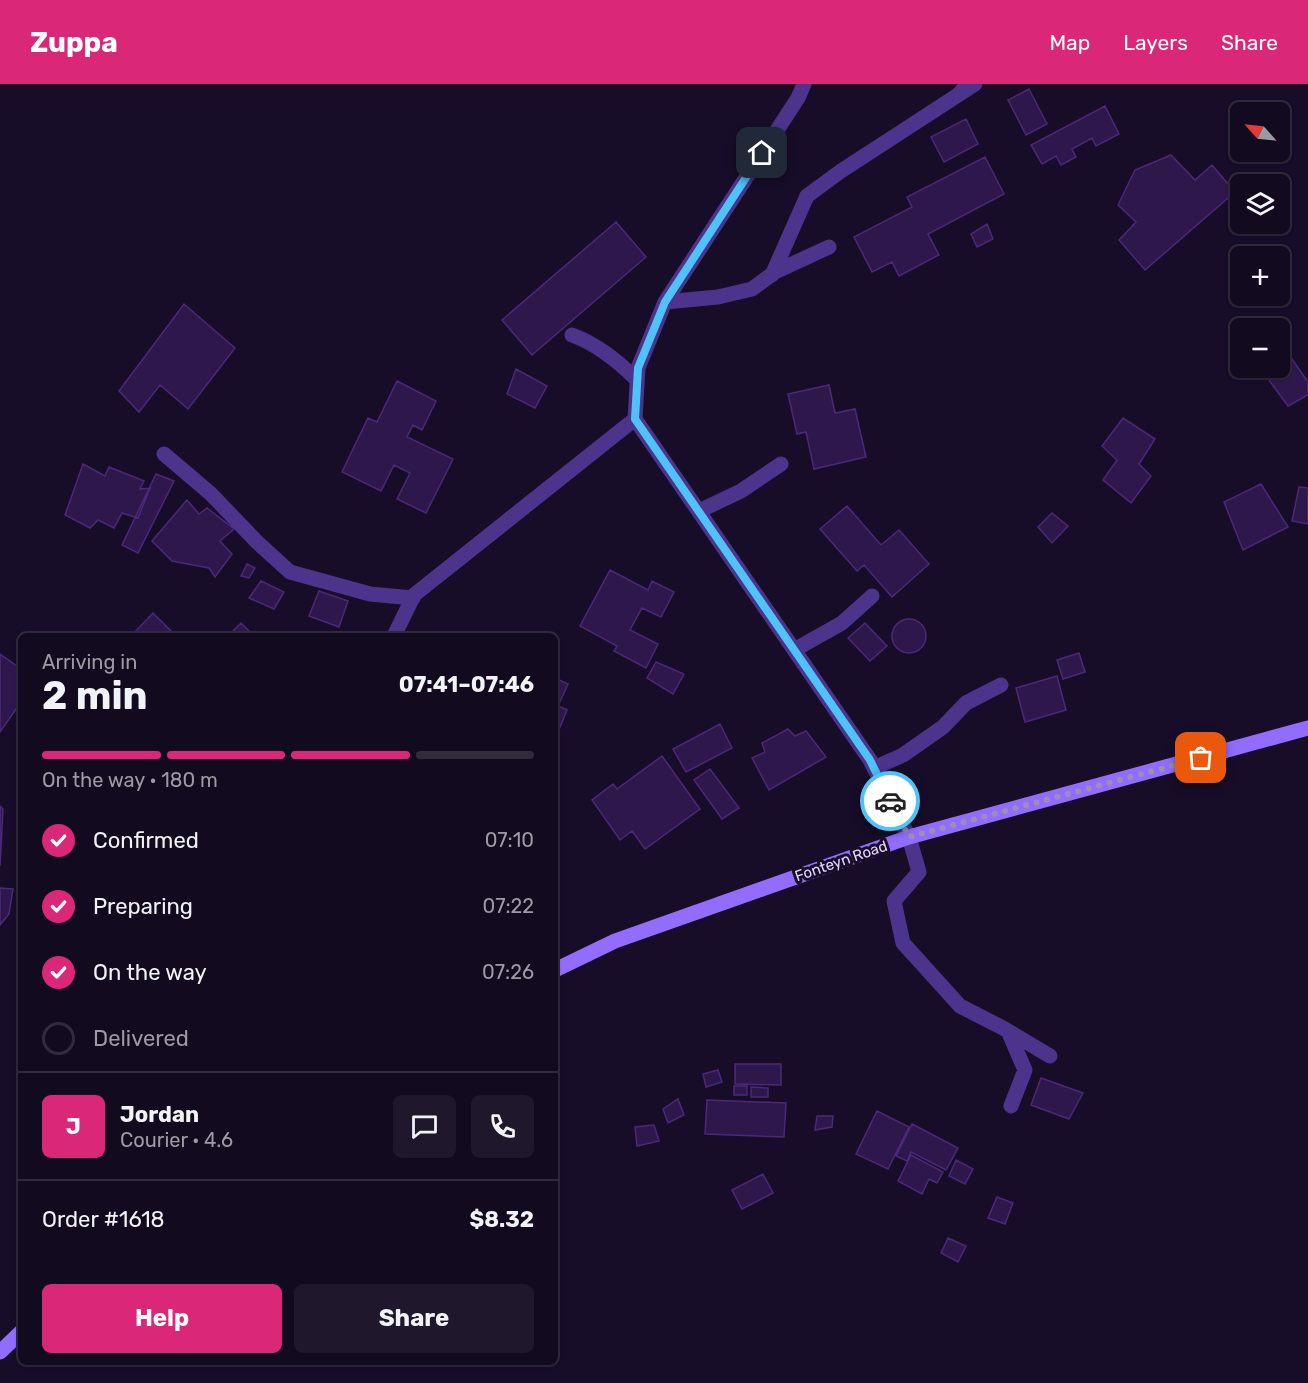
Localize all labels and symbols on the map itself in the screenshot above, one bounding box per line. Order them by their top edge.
north arrow [1230,102,1290,162]
pin [736,127,787,178]
pin [1175,732,1226,783]
courier [860,771,920,831]
street label: Fonteyn Road [792,837,890,885]

